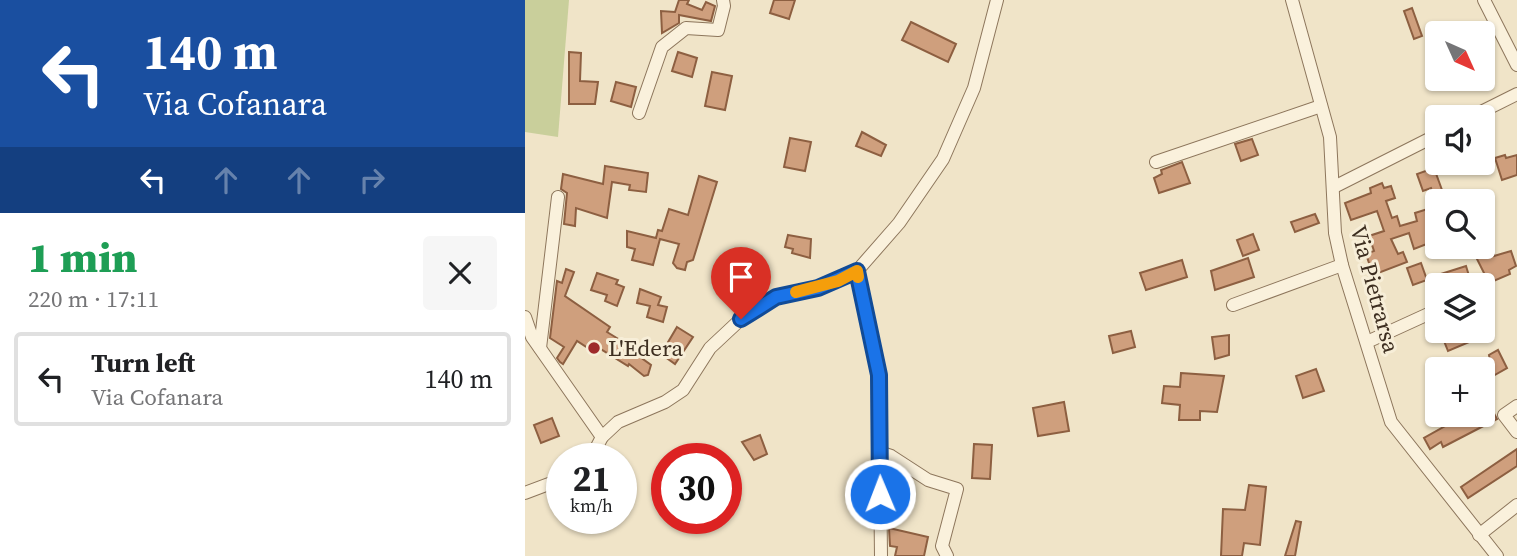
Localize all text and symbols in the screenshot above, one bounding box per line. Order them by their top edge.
text: 140 m [143,18,278,85]
north arrow [1425,21,1495,91]
map controls [1425,21,1495,427]
icon: left [28,28,119,119]
text: Via Cofanara [143,82,327,126]
button: sound [1425,105,1495,175]
icon: left [134,161,172,199]
icon: ahead [207,161,245,199]
icon: ahead [280,161,318,199]
icon: right [353,161,391,199]
button: search [1425,189,1495,259]
street label: Via Pietrarsa [1343,222,1407,357]
text: 1 min [28,228,138,286]
button: close [423,236,497,310]
pin [711,247,771,319]
icon: arrive [722,258,760,296]
button: layers [1425,273,1495,343]
text: 220 m · 17:11 [28,283,159,315]
place label: L'Edera [608,332,684,364]
marker: L'Edera [586,340,602,356]
text: Turn left [91,345,195,381]
button: + [1425,357,1495,427]
icon: left [32,360,70,398]
text: 140 m [425,361,493,397]
text: Via Cofanara [91,381,223,413]
speed limit sign: 30 [651,443,742,534]
text: 21 [573,455,610,503]
position arrow [843,457,917,531]
text: km/h [570,493,613,518]

